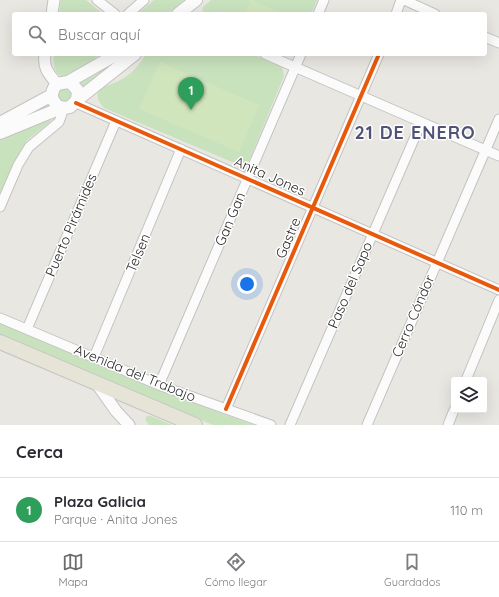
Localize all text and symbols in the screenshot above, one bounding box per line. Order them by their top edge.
search box [12,12,487,56]
icon: search [26,23,48,45]
text: Buscar aquí [58,25,140,44]
pin: 1 [178,77,204,110]
district label: 21 DE ENERO [354,121,476,144]
street label: Anita Jones [232,152,308,200]
street label: Puerto Pirámides [41,171,101,279]
street label: Gan Gan [211,189,249,249]
street label: Gastre [271,215,305,261]
street label: Telsen [122,231,154,275]
street label: Paso del Sapo [324,239,376,331]
street label: Cerro Cóndor [388,272,439,360]
your location [237,274,257,294]
street label: Avenida del Trabajo [71,340,199,406]
map controls [451,377,487,413]
button: layers [451,377,487,413]
text: Cerca [16,441,63,462]
text: Plaza Galicia [54,492,146,511]
text: 1 [26,502,32,518]
text: 110 m [450,502,483,518]
text: Parque · Anita Jones [54,511,177,527]
tab: Mapa [59,551,88,589]
tab: Cómo llegar [205,551,267,589]
tab: Guardados [384,551,440,589]

